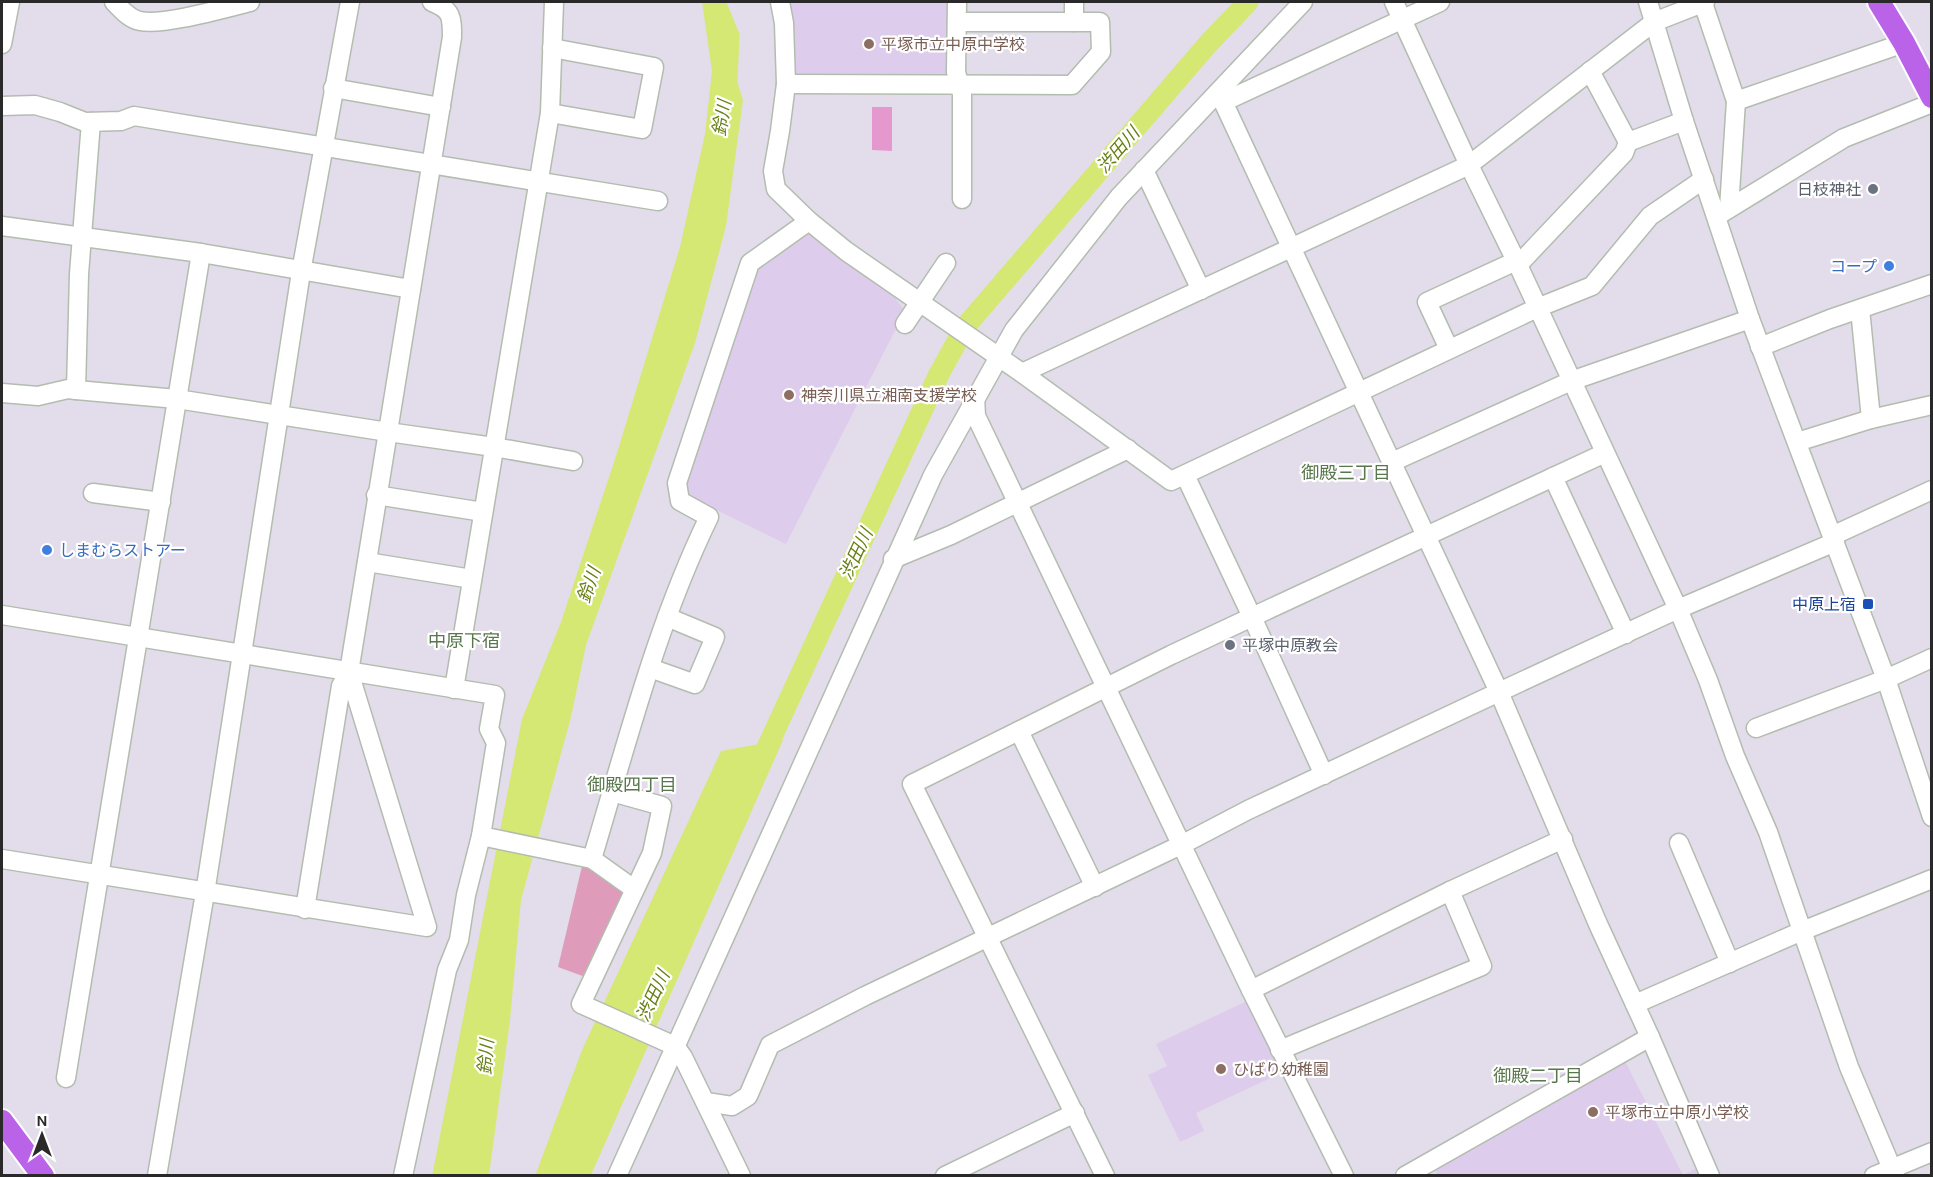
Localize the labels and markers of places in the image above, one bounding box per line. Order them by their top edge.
place label: 平塚市立中原中学校 [881,35,1025,54]
marker: 平塚市立中原中学校 [862,37,876,51]
place label: 日枝神社 [1797,180,1861,199]
marker: 日枝神社 [1866,182,1880,196]
place label: コープ [1830,257,1877,276]
marker: コープ [1882,259,1896,273]
place label: 神奈川県立湘南支援学校 [801,386,977,405]
marker: 神奈川県立湘南支援学校 [782,388,796,402]
place label: しまむらストアー [59,541,186,560]
marker: しまむらストアー [40,543,54,557]
place label: 中原上宿 [1792,595,1856,614]
marker: 中原上宿 [1861,597,1875,611]
place label: 平塚中原教会 [1242,636,1338,655]
marker: 平塚中原教会 [1223,638,1237,652]
place label: ひばり幼稚園 [1233,1060,1329,1079]
marker: ひばり幼稚園 [1214,1062,1228,1076]
place label: 平塚市立中原小学校 [1605,1103,1749,1122]
marker: 平塚市立中原小学校 [1586,1105,1600,1119]

